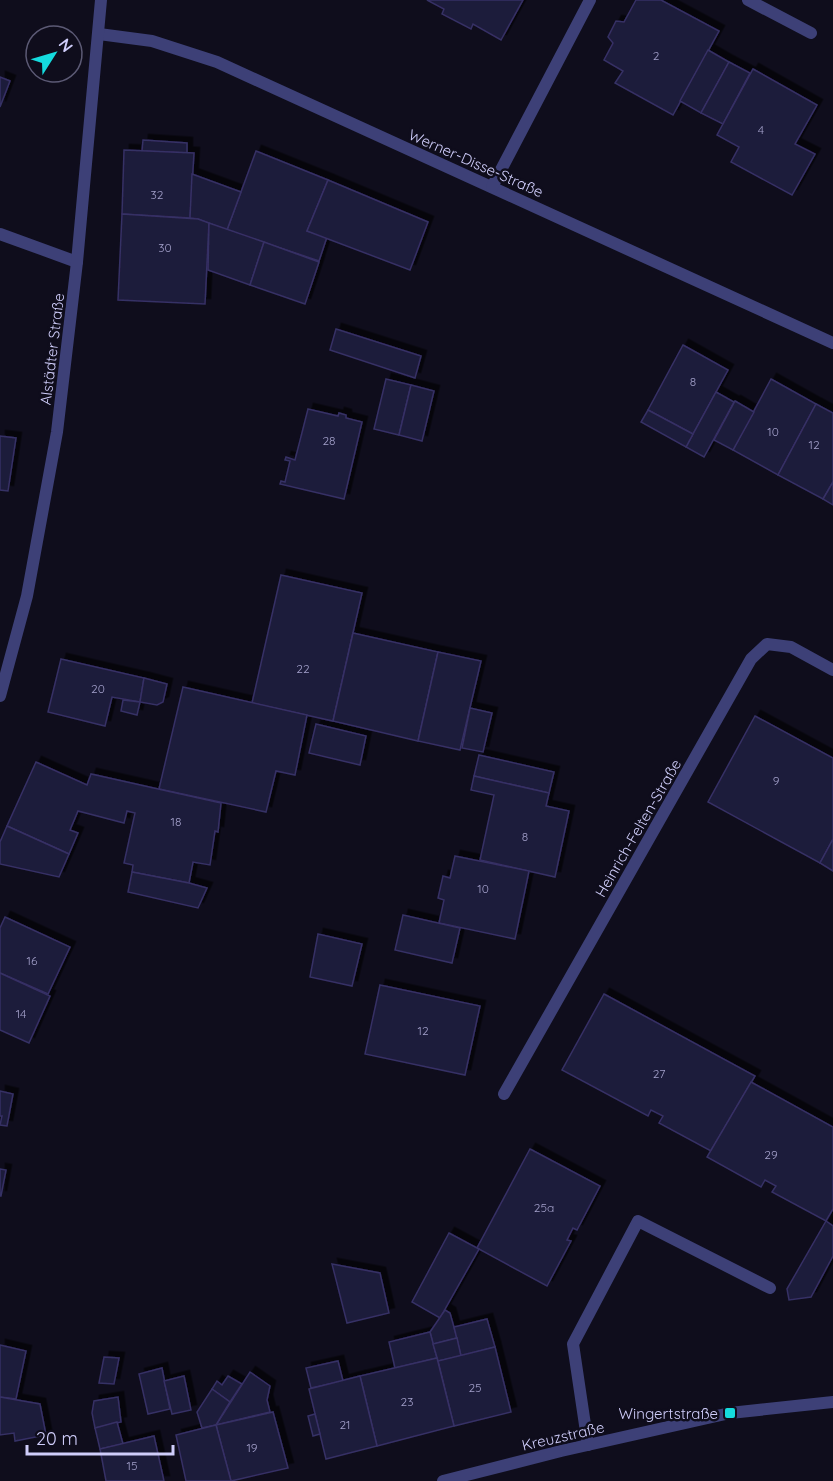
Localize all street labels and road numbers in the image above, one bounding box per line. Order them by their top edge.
street label: Werner-Disse-Straße [406,125,546,201]
street label: Alstädter Straße [36,292,68,406]
street label: Heinrich-Felten-Straße [591,756,685,900]
street label: Kreuzstraße [520,1417,606,1455]

